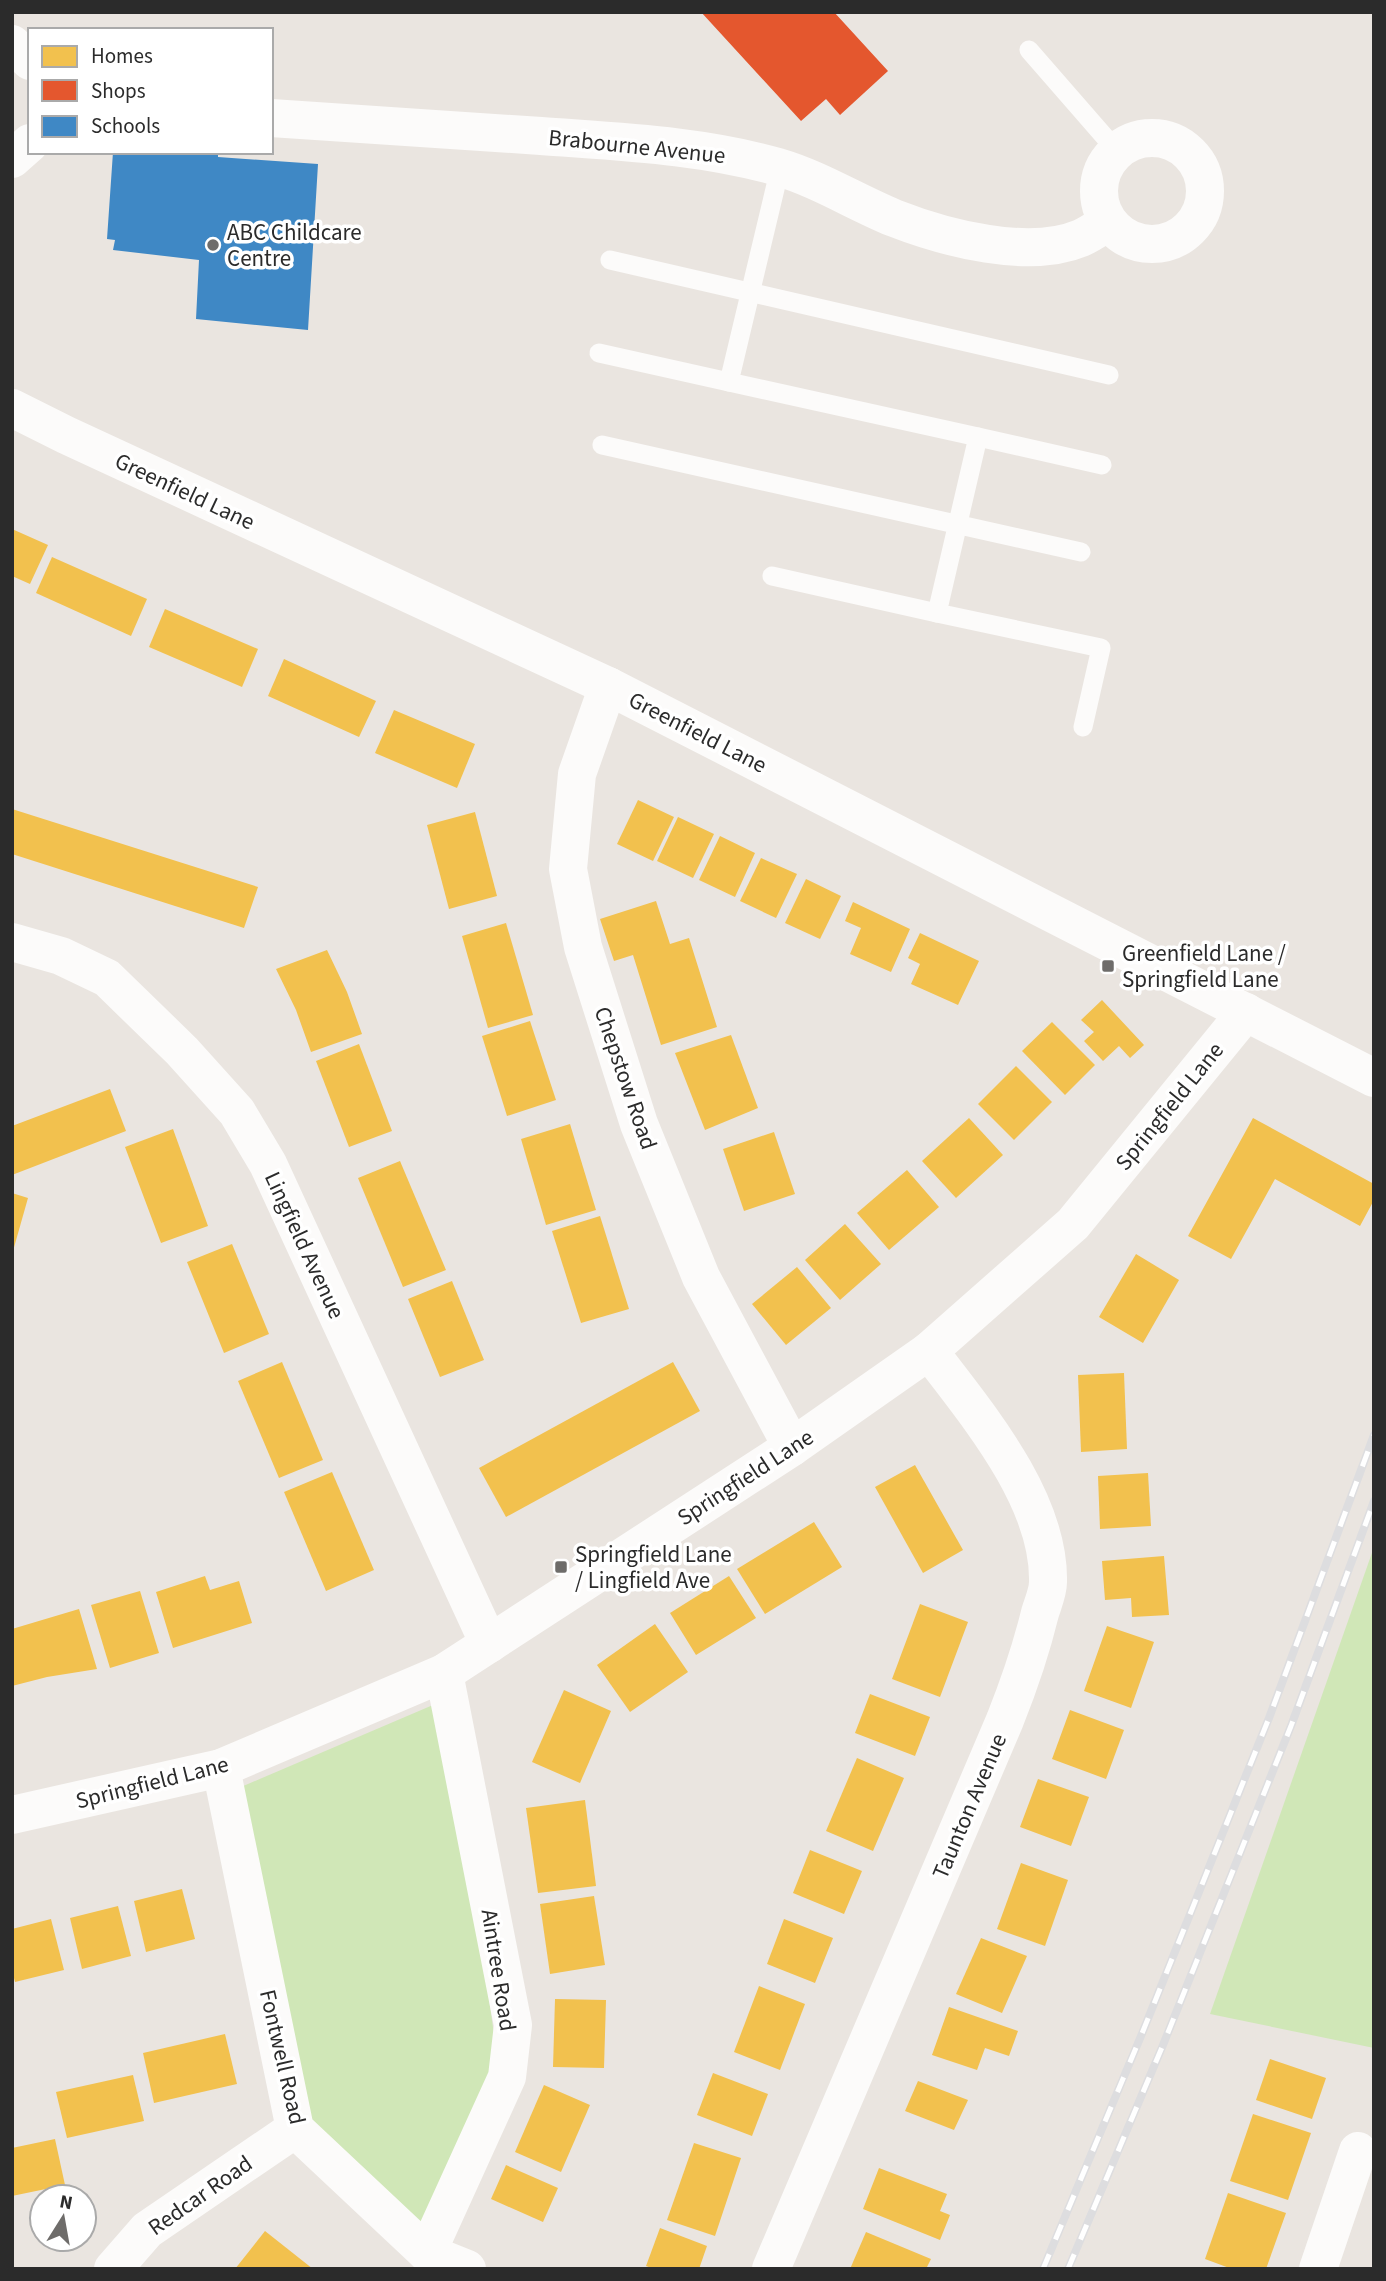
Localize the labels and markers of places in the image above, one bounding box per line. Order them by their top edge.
place label: ABC Childcare Centre [227,216,362,275]
marker: ABC Childcare Centre [205,237,221,253]
place label: Greenfield Lane / Springfield Lane [1122,937,1286,996]
marker: Greenfield Lane / Springfield Lane [1100,958,1116,974]
place label: Springfield Lane / Lingfield Ave [575,1538,732,1597]
marker: Springfield Lane / Lingfield Ave [553,1559,569,1575]

